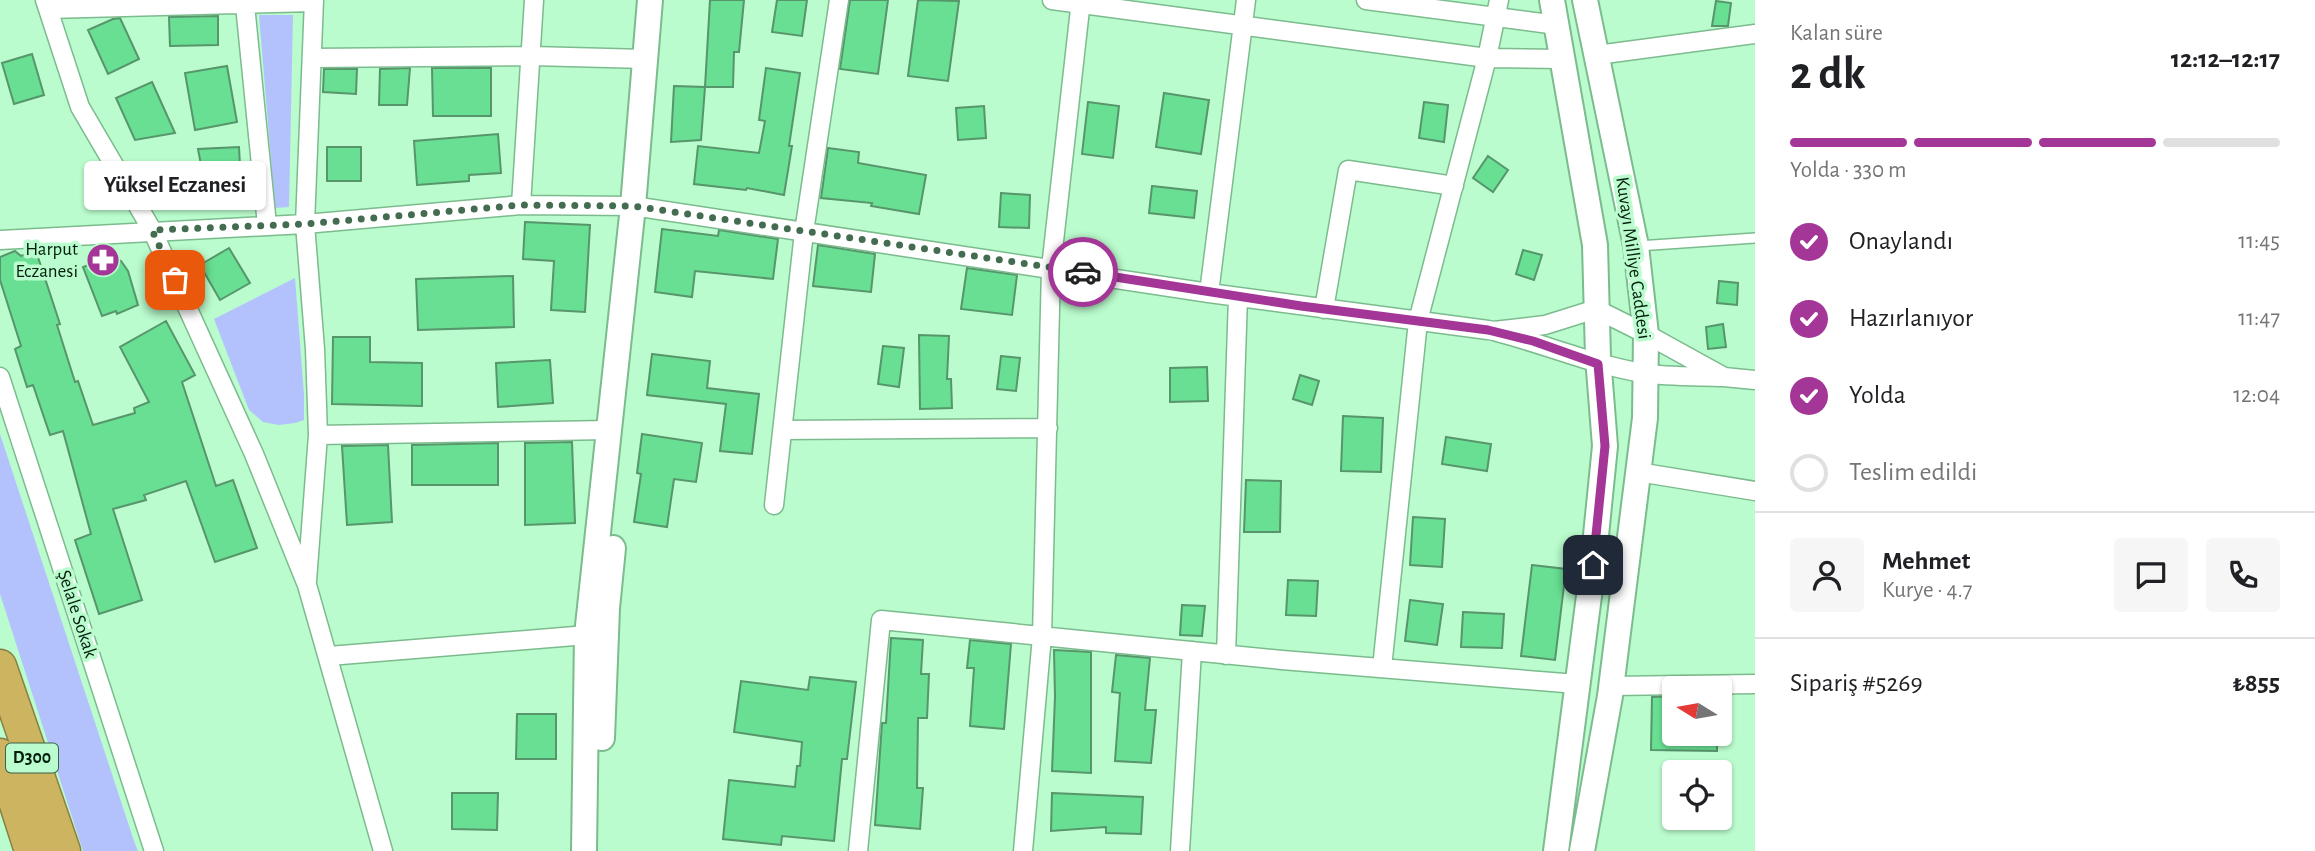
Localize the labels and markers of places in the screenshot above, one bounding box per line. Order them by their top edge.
callout: Yüksel Eczanesi [84,161,266,210]
place label: Harput Eczanesi [15,240,78,281]
pharmacy icon: Harput Eczanesi [84,241,122,279]
pin [145,250,205,310]
pin [1563,535,1623,595]

